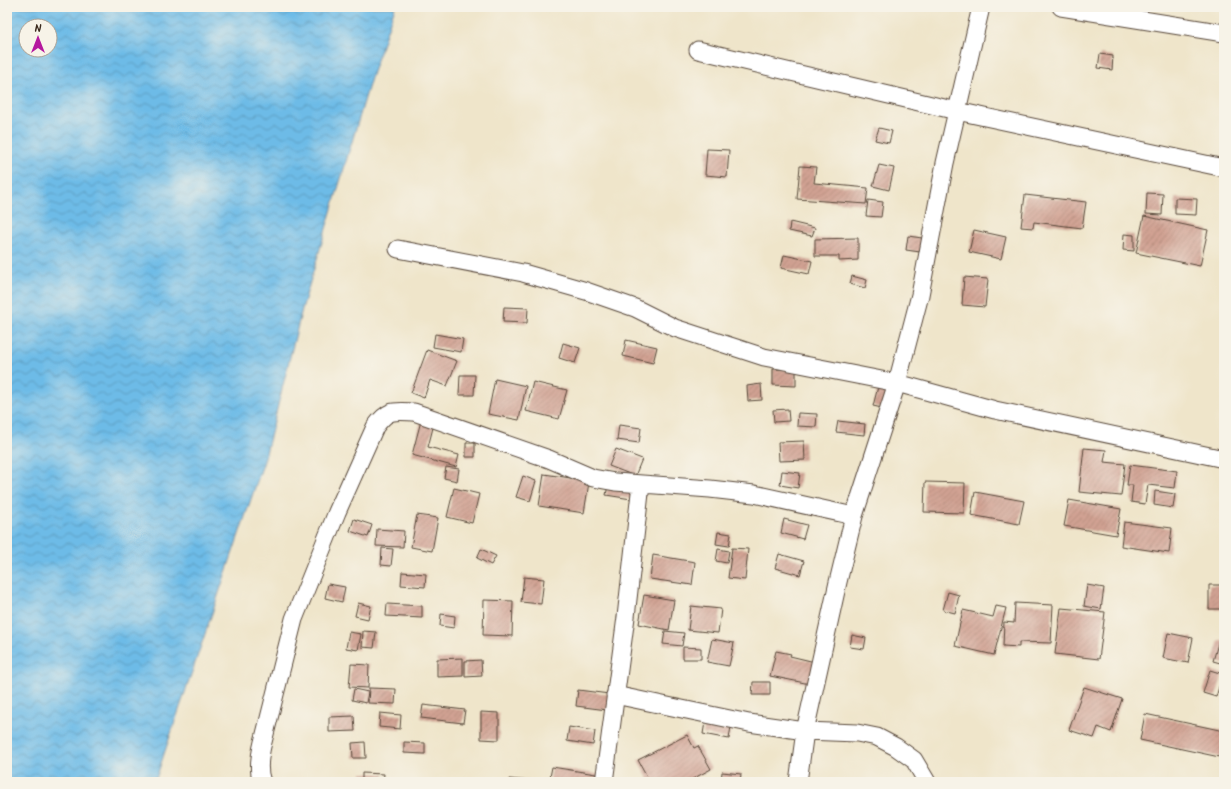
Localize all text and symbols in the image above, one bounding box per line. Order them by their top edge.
north arrow [18,18,58,58]
text: N [35,20,42,38]

